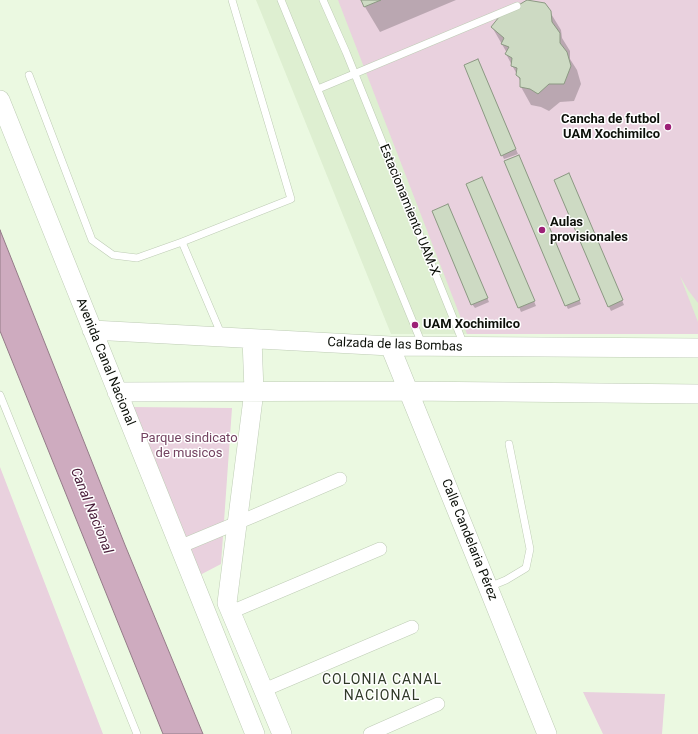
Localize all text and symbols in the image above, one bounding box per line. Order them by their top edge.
place label: Cancha de futbol UAM Xochimilco [561,112,660,143]
marker: Cancha de futbol UAM Xochimilco [663,122,673,132]
street label: Estacionamiento UAM-X [375,142,443,278]
place label: Aulas provisionales [550,215,628,246]
marker: Aulas provisionales [537,225,547,235]
street label: Avenida Canal Nacional [72,296,138,428]
place label: UAM Xochimilco [423,317,520,333]
marker: UAM Xochimilco [410,320,420,330]
street label: Calzada de las Bombas [327,335,463,355]
park label: Parque sindicato de musicos [140,431,238,462]
water label: Canal Nacional [66,466,116,556]
street label: Calle Candelaria Pérez [437,477,501,603]
district label: COLONIA CANAL NACIONAL [322,672,442,704]

